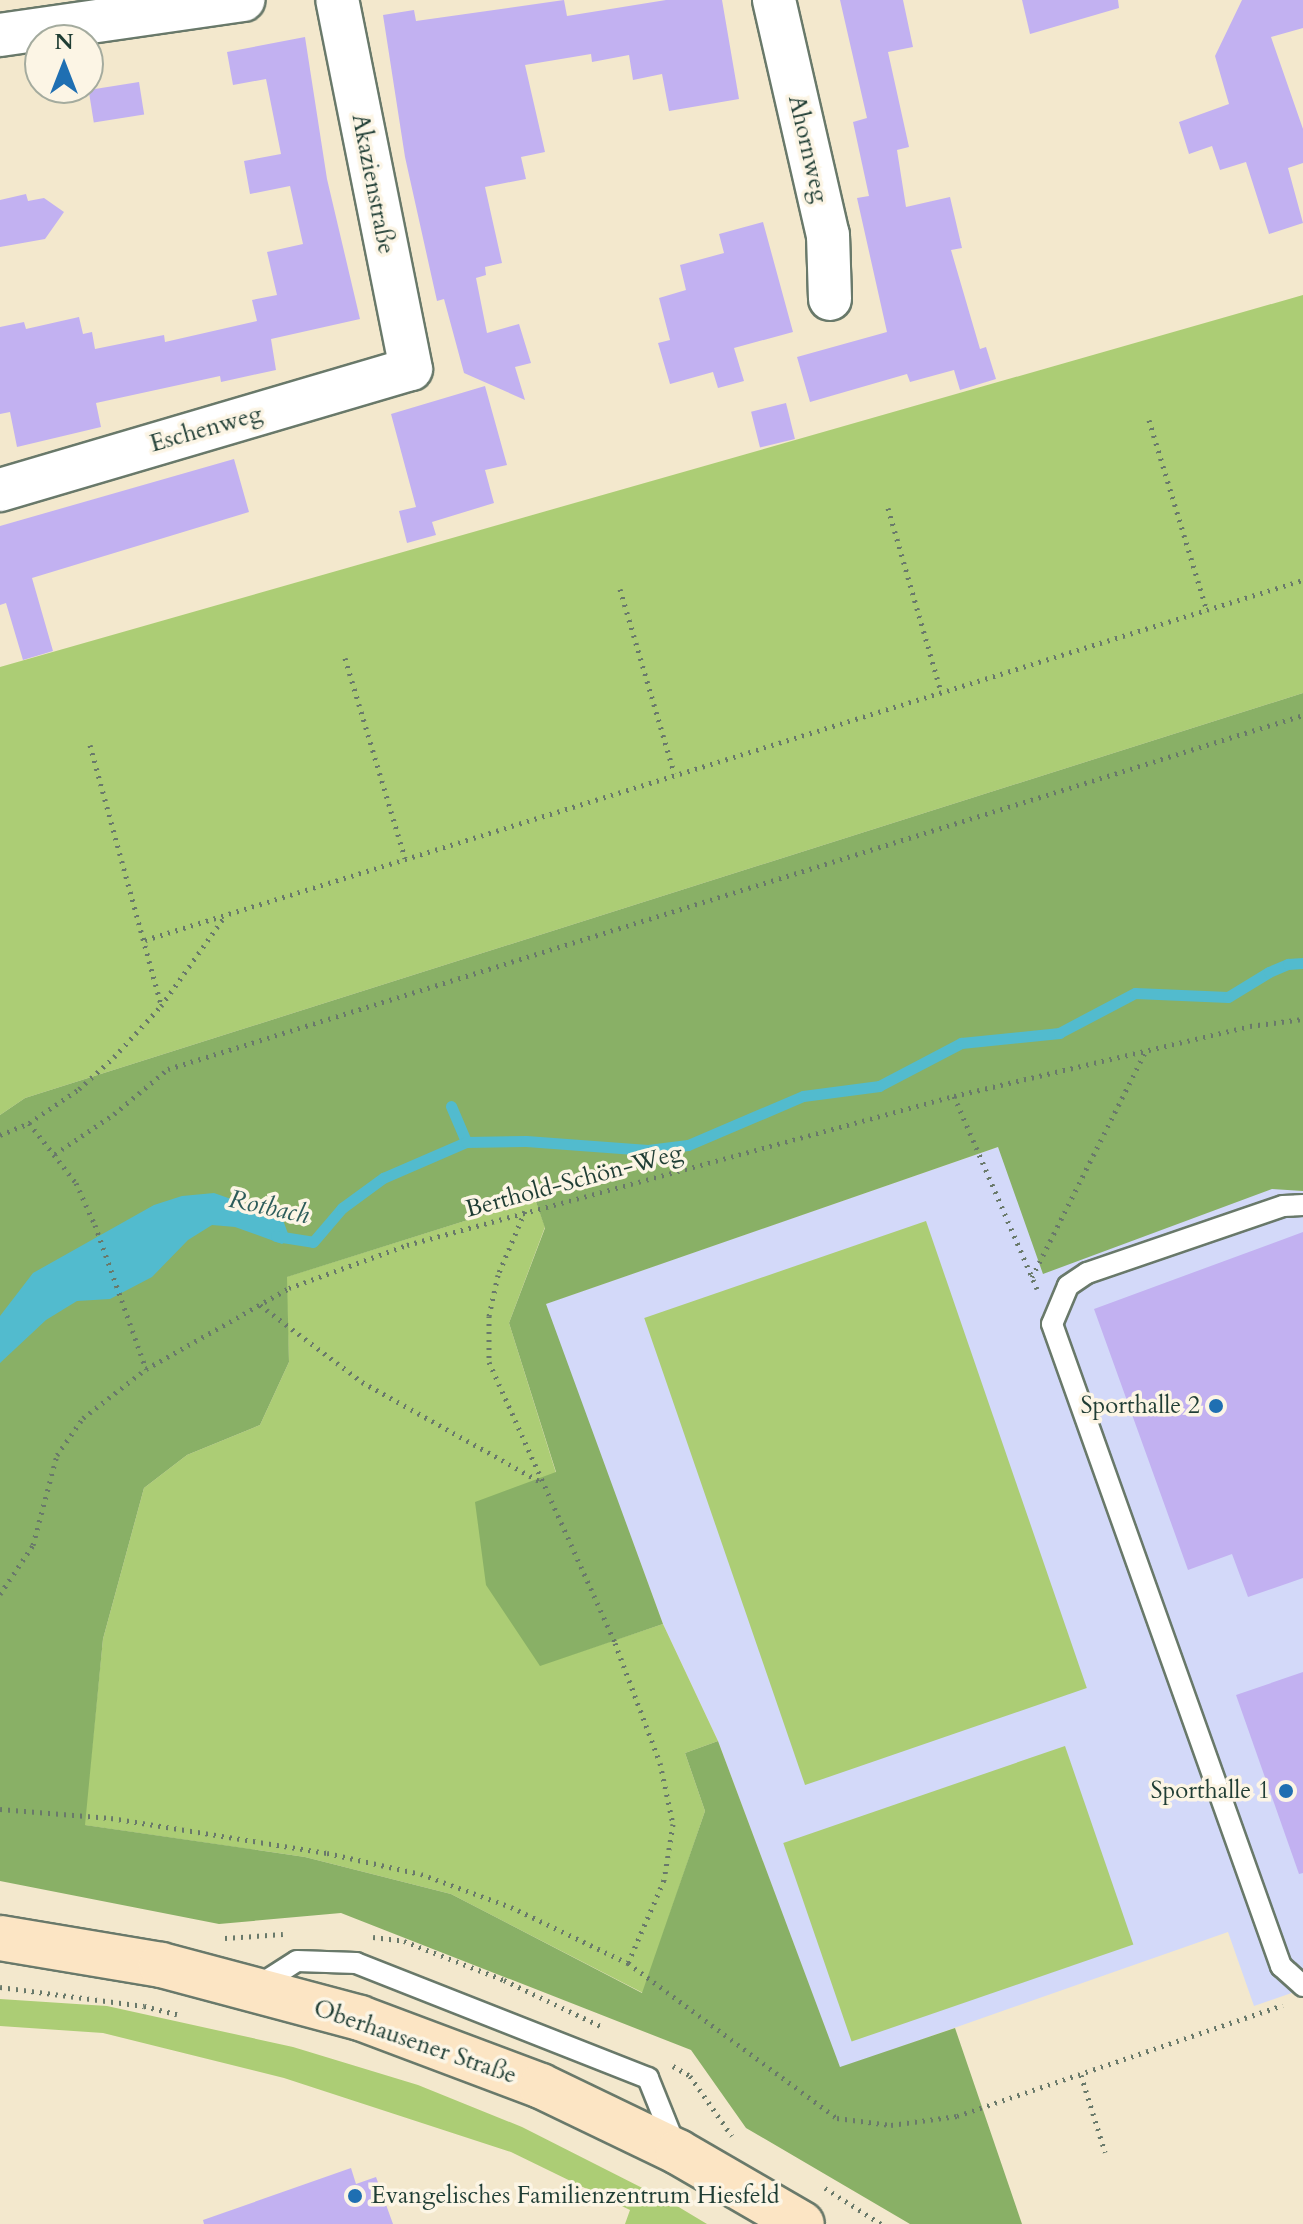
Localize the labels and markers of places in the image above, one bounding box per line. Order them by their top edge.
place label: Sporthalle 2 [1081,1392,1200,1420]
marker: Sporthalle 2 [1207,1397,1225,1415]
place label: Sporthalle 1 [1151,1777,1270,1805]
marker: Sporthalle 1 [1277,1782,1295,1800]
place label: Evangelisches Familienzentrum Hiesfeld [371,2182,780,2210]
marker: Evangelisches Familienzentrum Hiesfeld [346,2187,364,2205]

